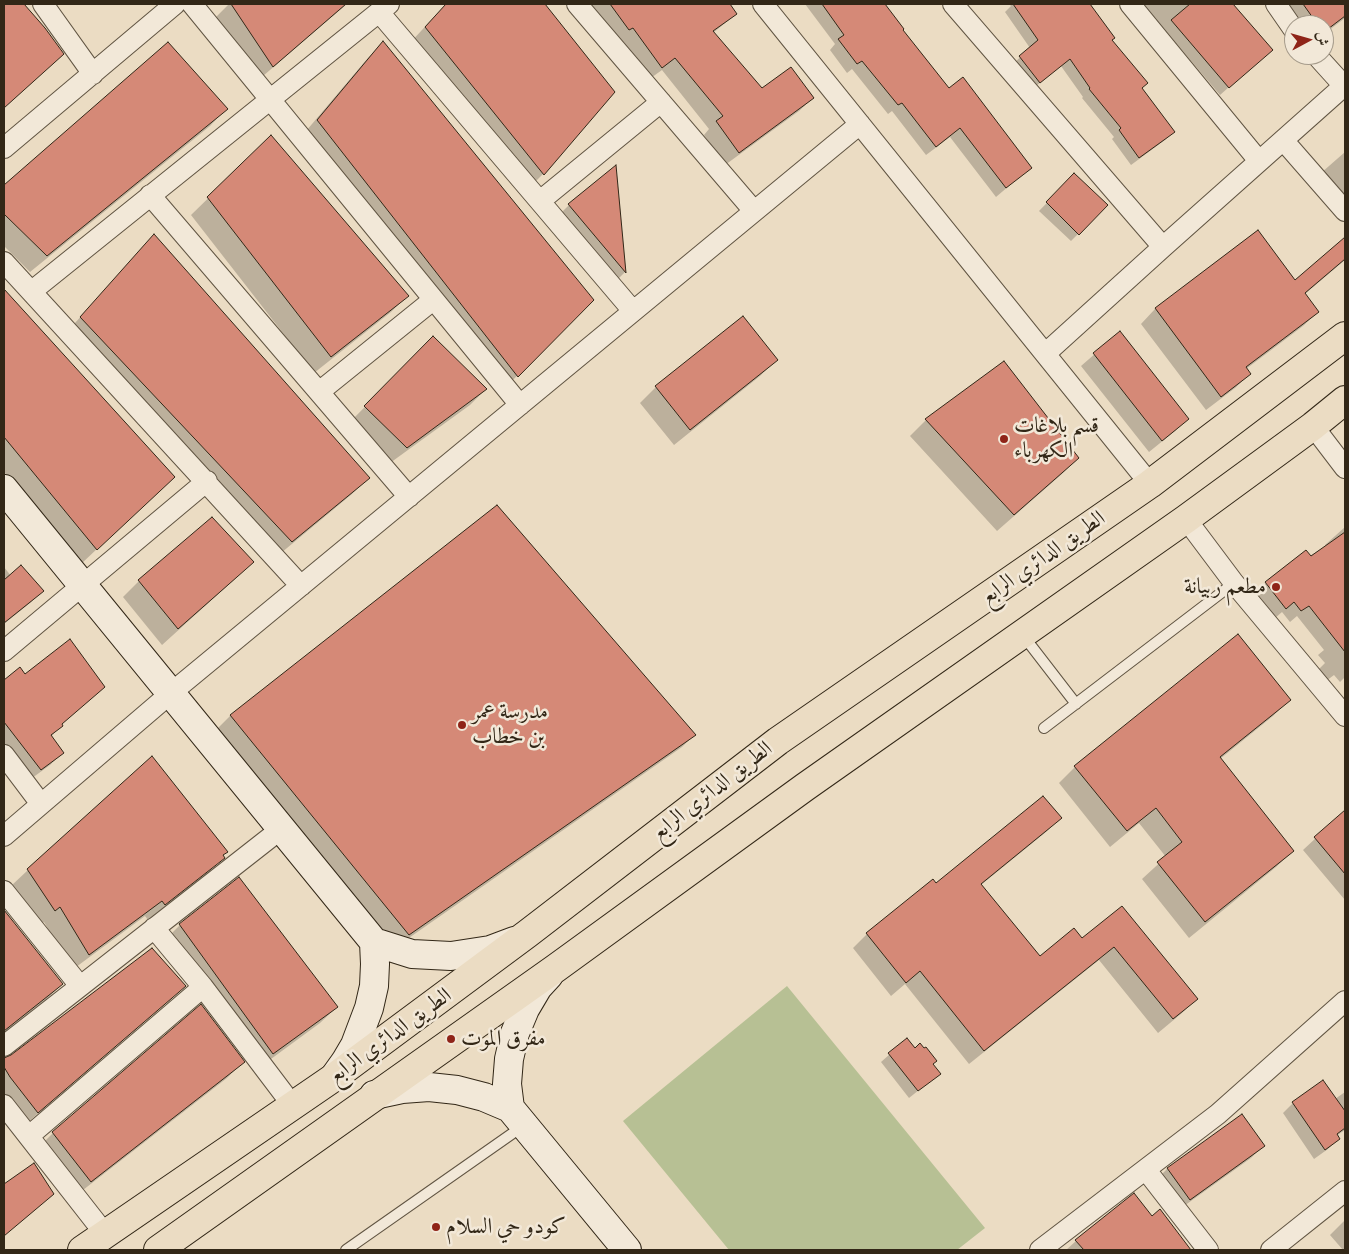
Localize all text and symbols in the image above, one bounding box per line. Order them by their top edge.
north arrow [1284,15,1334,65]
text: ش [1313,31,1333,46]
place label: قسم بلاغات الكهرباء [1014,413,1099,464]
marker: قسم بلاغات الكهرباء [998,433,1010,445]
street label: الطريق الدائري الرابع [976,505,1110,611]
place label: مطعم ربيانة [1184,574,1266,600]
marker: مطعم ربيانة [1270,581,1282,593]
place label: مدرسة عمر بن خطاب [472,699,548,750]
marker: مدرسة عمر بن خطاب [456,719,468,731]
street label: الطريق الدائري الرابع [646,736,778,846]
street label: الطريق الدائري الرابع [323,982,457,1090]
place label: مفرق الموت [461,1026,545,1052]
marker: مفرق الموت [445,1033,457,1045]
place label: كودو حي السلام [446,1214,566,1240]
marker: كودو حي السلام [430,1221,442,1233]

